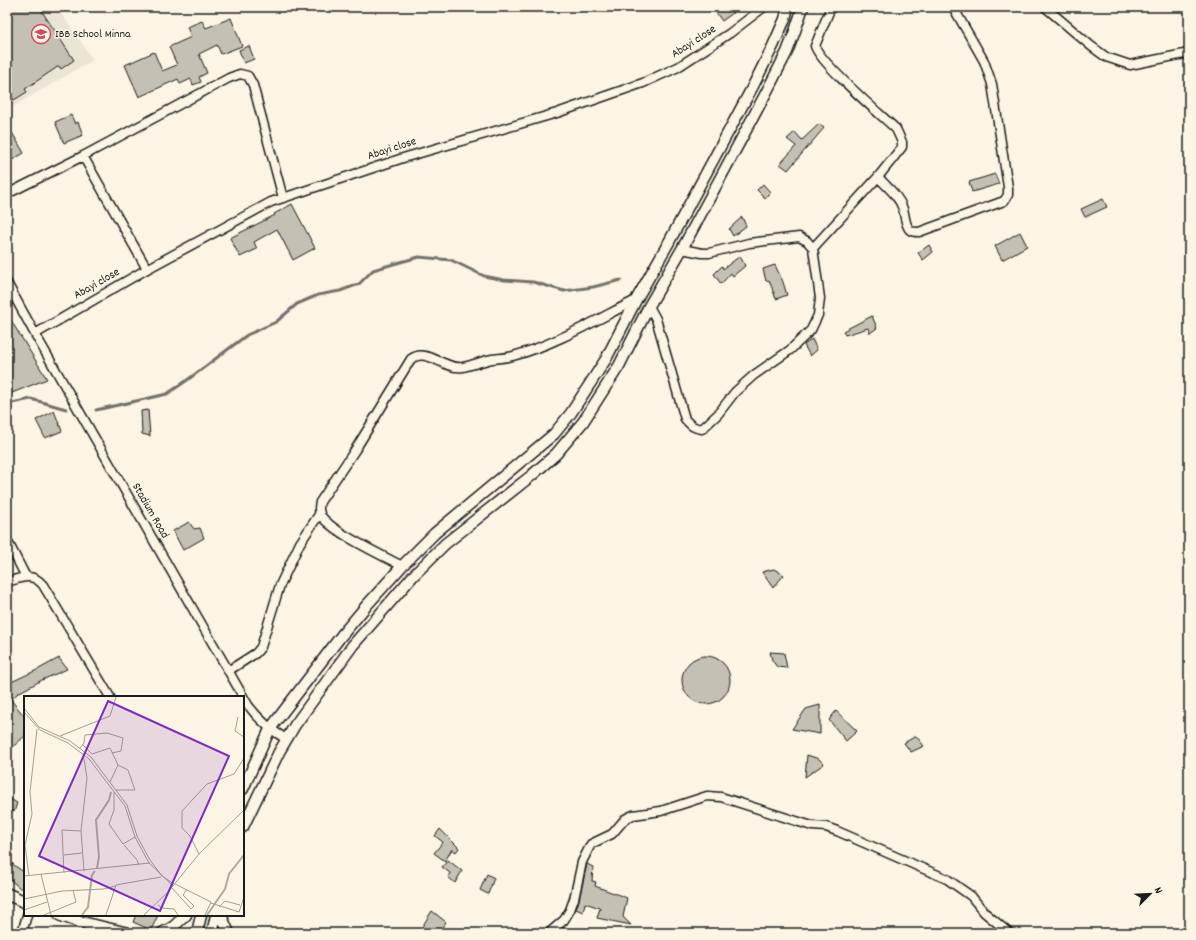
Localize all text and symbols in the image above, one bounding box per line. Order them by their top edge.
street label: Abayi close [668,21,720,63]
school or university icon: IBB School Minna [30,23,52,45]
place label: IBB School Minna [55,26,131,43]
street label: Abayi close [365,133,419,165]
street label: Abayi close [71,264,123,304]
street label: Stadium Road [127,480,173,542]
inset map [24,696,244,916]
north arrow [1130,874,1170,914]
text: N [1149,885,1166,897]

